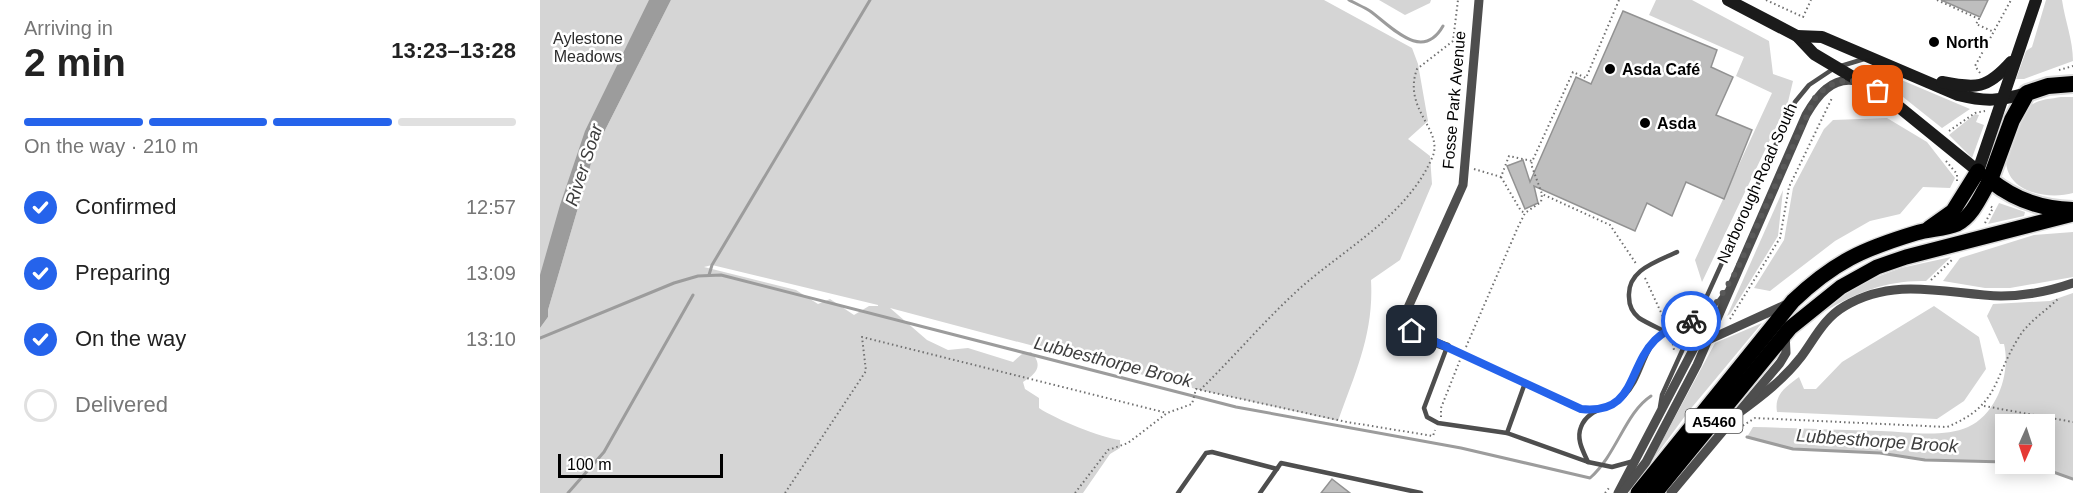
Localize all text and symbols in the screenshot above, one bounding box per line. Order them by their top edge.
text: Arriving in [24,17,113,39]
park label: Aylestone Meadows [553,30,623,65]
street label: Fosse Park Avenue [1439,30,1469,170]
place label: North [1946,34,1989,51]
marker: North [1927,35,1941,49]
text: 13:23–13:28 [391,38,516,63]
text: 2 min [24,41,126,84]
place label: Asda Café [1622,61,1700,78]
marker: Asda Café [1603,62,1617,76]
pin [1852,65,1903,116]
icon: bag [1861,74,1894,107]
street label: Narborough Road South [1714,100,1800,266]
place label: Asda [1657,115,1696,132]
marker: Asda [1638,116,1652,130]
water label: River Soar [561,121,607,209]
text: On the way · 210 m [24,135,199,157]
icon: check [24,191,57,224]
text: Confirmed [75,194,176,219]
text: 12:57 [466,196,516,218]
icon: check [24,257,57,290]
text: Preparing [75,260,170,285]
text: 13:09 [466,262,516,284]
courier [1661,291,1721,351]
pin [1386,305,1437,356]
icon: bike [1675,305,1708,338]
icon: home [1395,314,1428,347]
icon: check [24,323,57,356]
text: On the way [75,326,186,351]
text: 13:10 [466,328,516,350]
water label: Lubbesthorpe Brook [1032,333,1195,392]
text: Delivered [75,392,168,417]
road number: A5460 [1686,409,1742,433]
north arrow [1995,414,2055,474]
map controls [1995,414,2055,474]
water label: Lubbesthorpe Brook [1795,425,1960,457]
scale bar [558,451,723,478]
text: 100 m [567,456,611,473]

